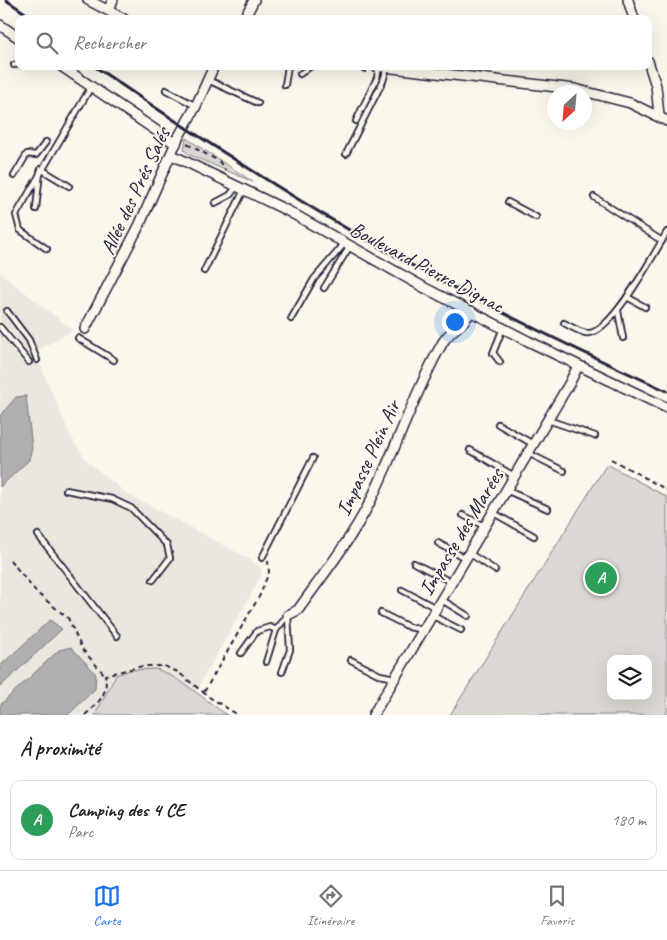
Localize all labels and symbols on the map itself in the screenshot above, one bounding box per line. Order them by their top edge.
north arrow [547,85,592,130]
street label: Allée des Prés Salés [94,122,176,258]
street label: Boulevard Pierre Dignac [346,216,509,319]
your location [442,309,468,335]
street label: Impasse Plein Air [330,394,407,520]
street label: Impasse des Marées [413,462,510,600]
pin: A [585,559,617,597]

